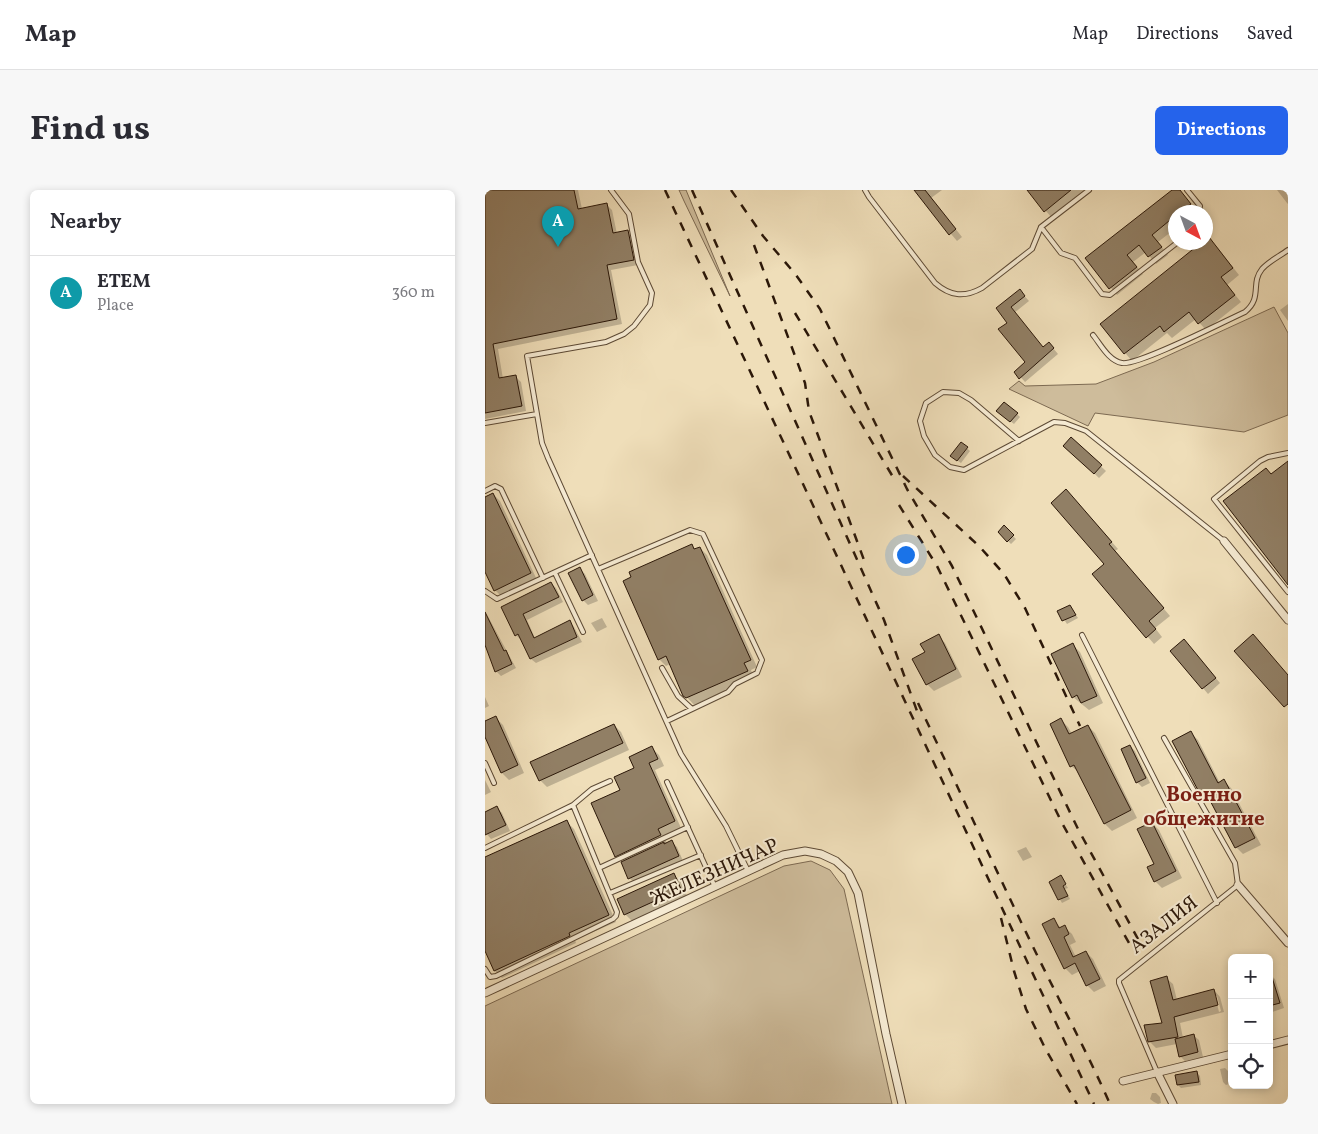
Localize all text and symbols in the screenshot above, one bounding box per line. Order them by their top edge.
text: Map [25,18,76,52]
text: Map [1072,22,1108,47]
text: Directions [1136,22,1219,47]
text: Saved [1247,22,1293,47]
text: Find us [30,106,150,154]
button: Directions [1155,106,1288,155]
north arrow [1168,205,1213,250]
pin: A [542,206,574,247]
text: Nearby [50,208,121,237]
text: ЕТЕМ [97,269,151,295]
text: A [60,282,72,304]
text: 360 m [392,282,435,304]
text: Place [97,295,134,317]
your location [893,542,919,568]
district label: Военно общежитие [1143,781,1265,834]
street label: ЖЕЛЕЗНИЧАР [646,832,783,914]
street label: АЗАЛИЯ [1124,890,1204,961]
map controls [1228,954,1273,1089]
button: + [1228,954,1273,999]
button: − [1228,999,1273,1044]
button: locate [1228,1044,1273,1089]

